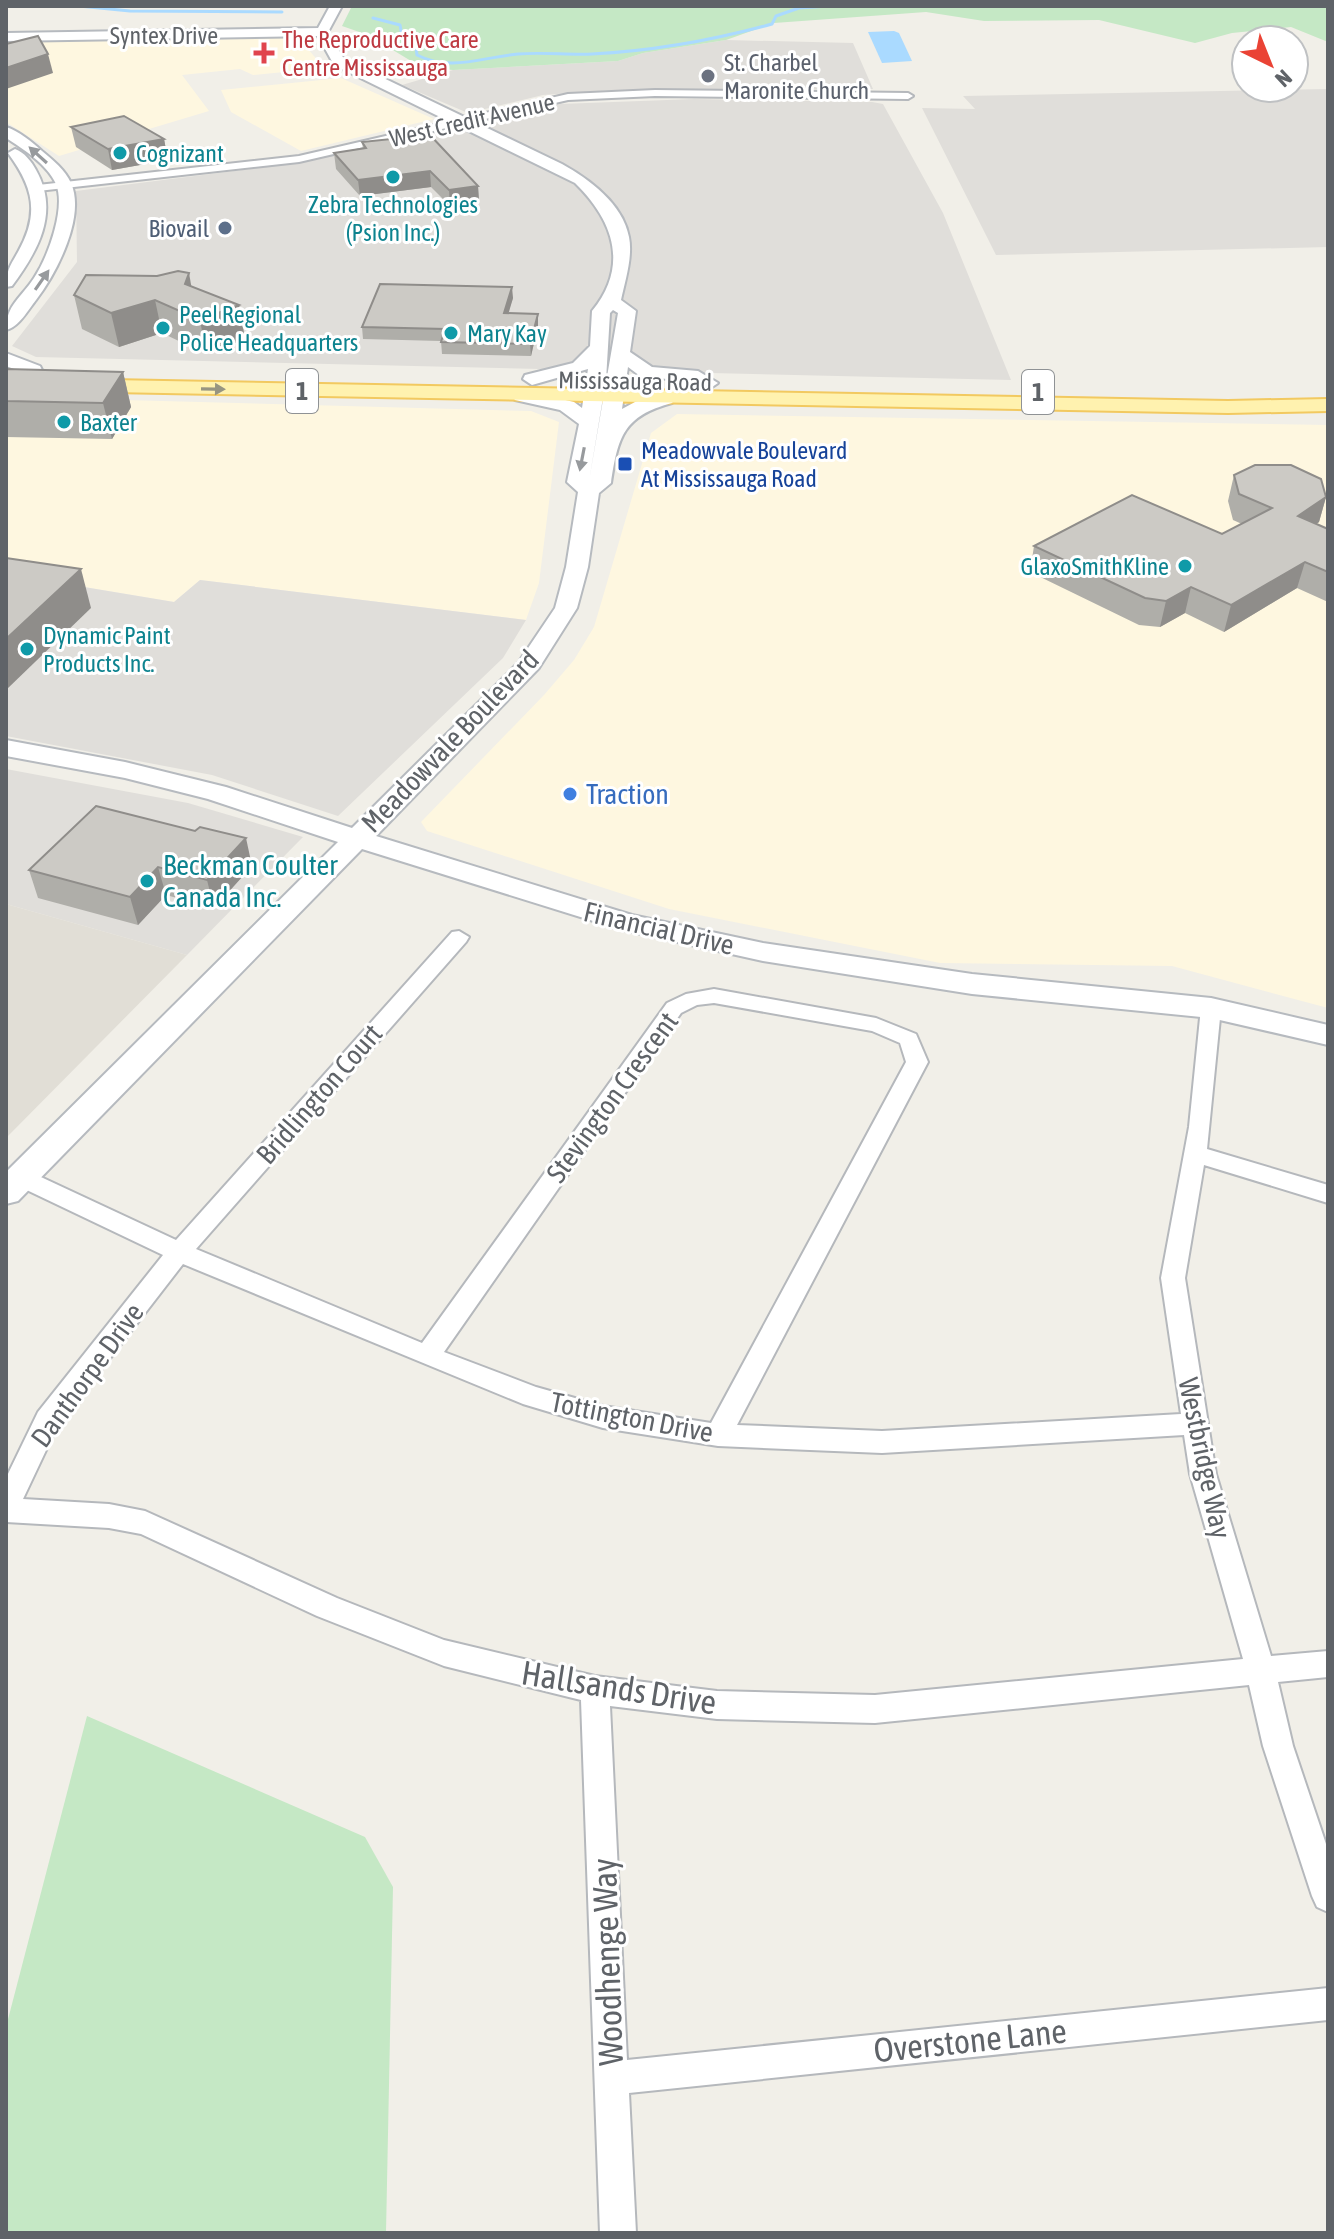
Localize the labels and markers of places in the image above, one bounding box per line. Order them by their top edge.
place label: The Reproductive Care Centre Mississauga [282,26,479,81]
marker: The Reproductive Care Centre Mississauga [253,42,275,64]
place label: St. Charbel Maronite Church [724,49,869,104]
marker: St. Charbel Maronite Church [699,67,717,85]
place label: Cognizant [136,140,224,167]
marker: Cognizant [111,144,129,162]
marker: Zebra Technologies (Psion Inc.) [384,168,402,186]
place label: Zebra Technologies (Psion Inc.) [308,191,478,246]
place label: Biovail [148,215,210,242]
marker: Biovail [216,219,234,237]
place label: Peel Regional Police Headquarters [179,301,358,356]
marker: Peel Regional Police Headquarters [154,319,172,337]
place label: Mary Kay [467,320,547,347]
marker: Mary Kay [442,324,460,342]
place label: Baxter [80,409,138,436]
marker: Baxter [55,413,73,431]
place label: Meadowvale Boulevard At Mississauga Road [641,437,847,492]
marker: Meadowvale Boulevard At Mississauga Road [616,455,634,473]
place label: GlaxoSmithKline [1020,553,1169,580]
marker: GlaxoSmithKline [1176,557,1194,575]
place label: Dynamic Paint Products Inc. [43,622,171,677]
marker: Dynamic Paint Products Inc. [18,640,36,658]
place label: Traction [586,778,669,810]
marker: Traction [561,785,579,803]
place label: Beckman Coulter Canada Inc. [163,849,338,913]
marker: Beckman Coulter Canada Inc. [138,872,156,890]

